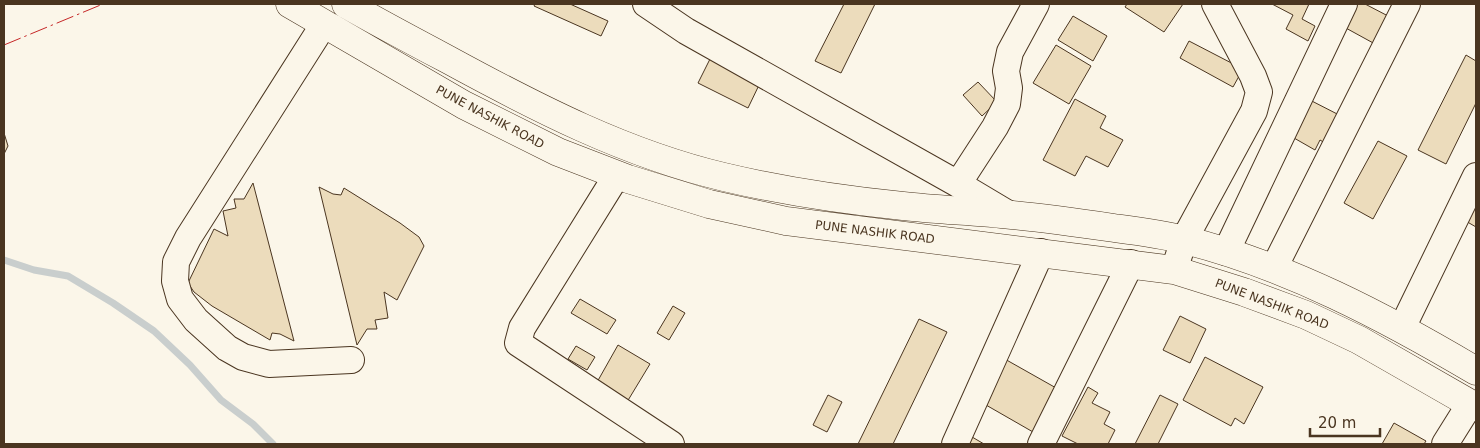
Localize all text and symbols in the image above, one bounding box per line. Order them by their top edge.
street label: PUNE NASHIK ROAD [434,83,546,151]
street label: PUNE NASHIK ROAD [814,218,936,246]
street label: PUNE NASHIK ROAD [1213,276,1331,332]
scale bar [1310,406,1380,438]
text: 20 m [1318,414,1356,432]

